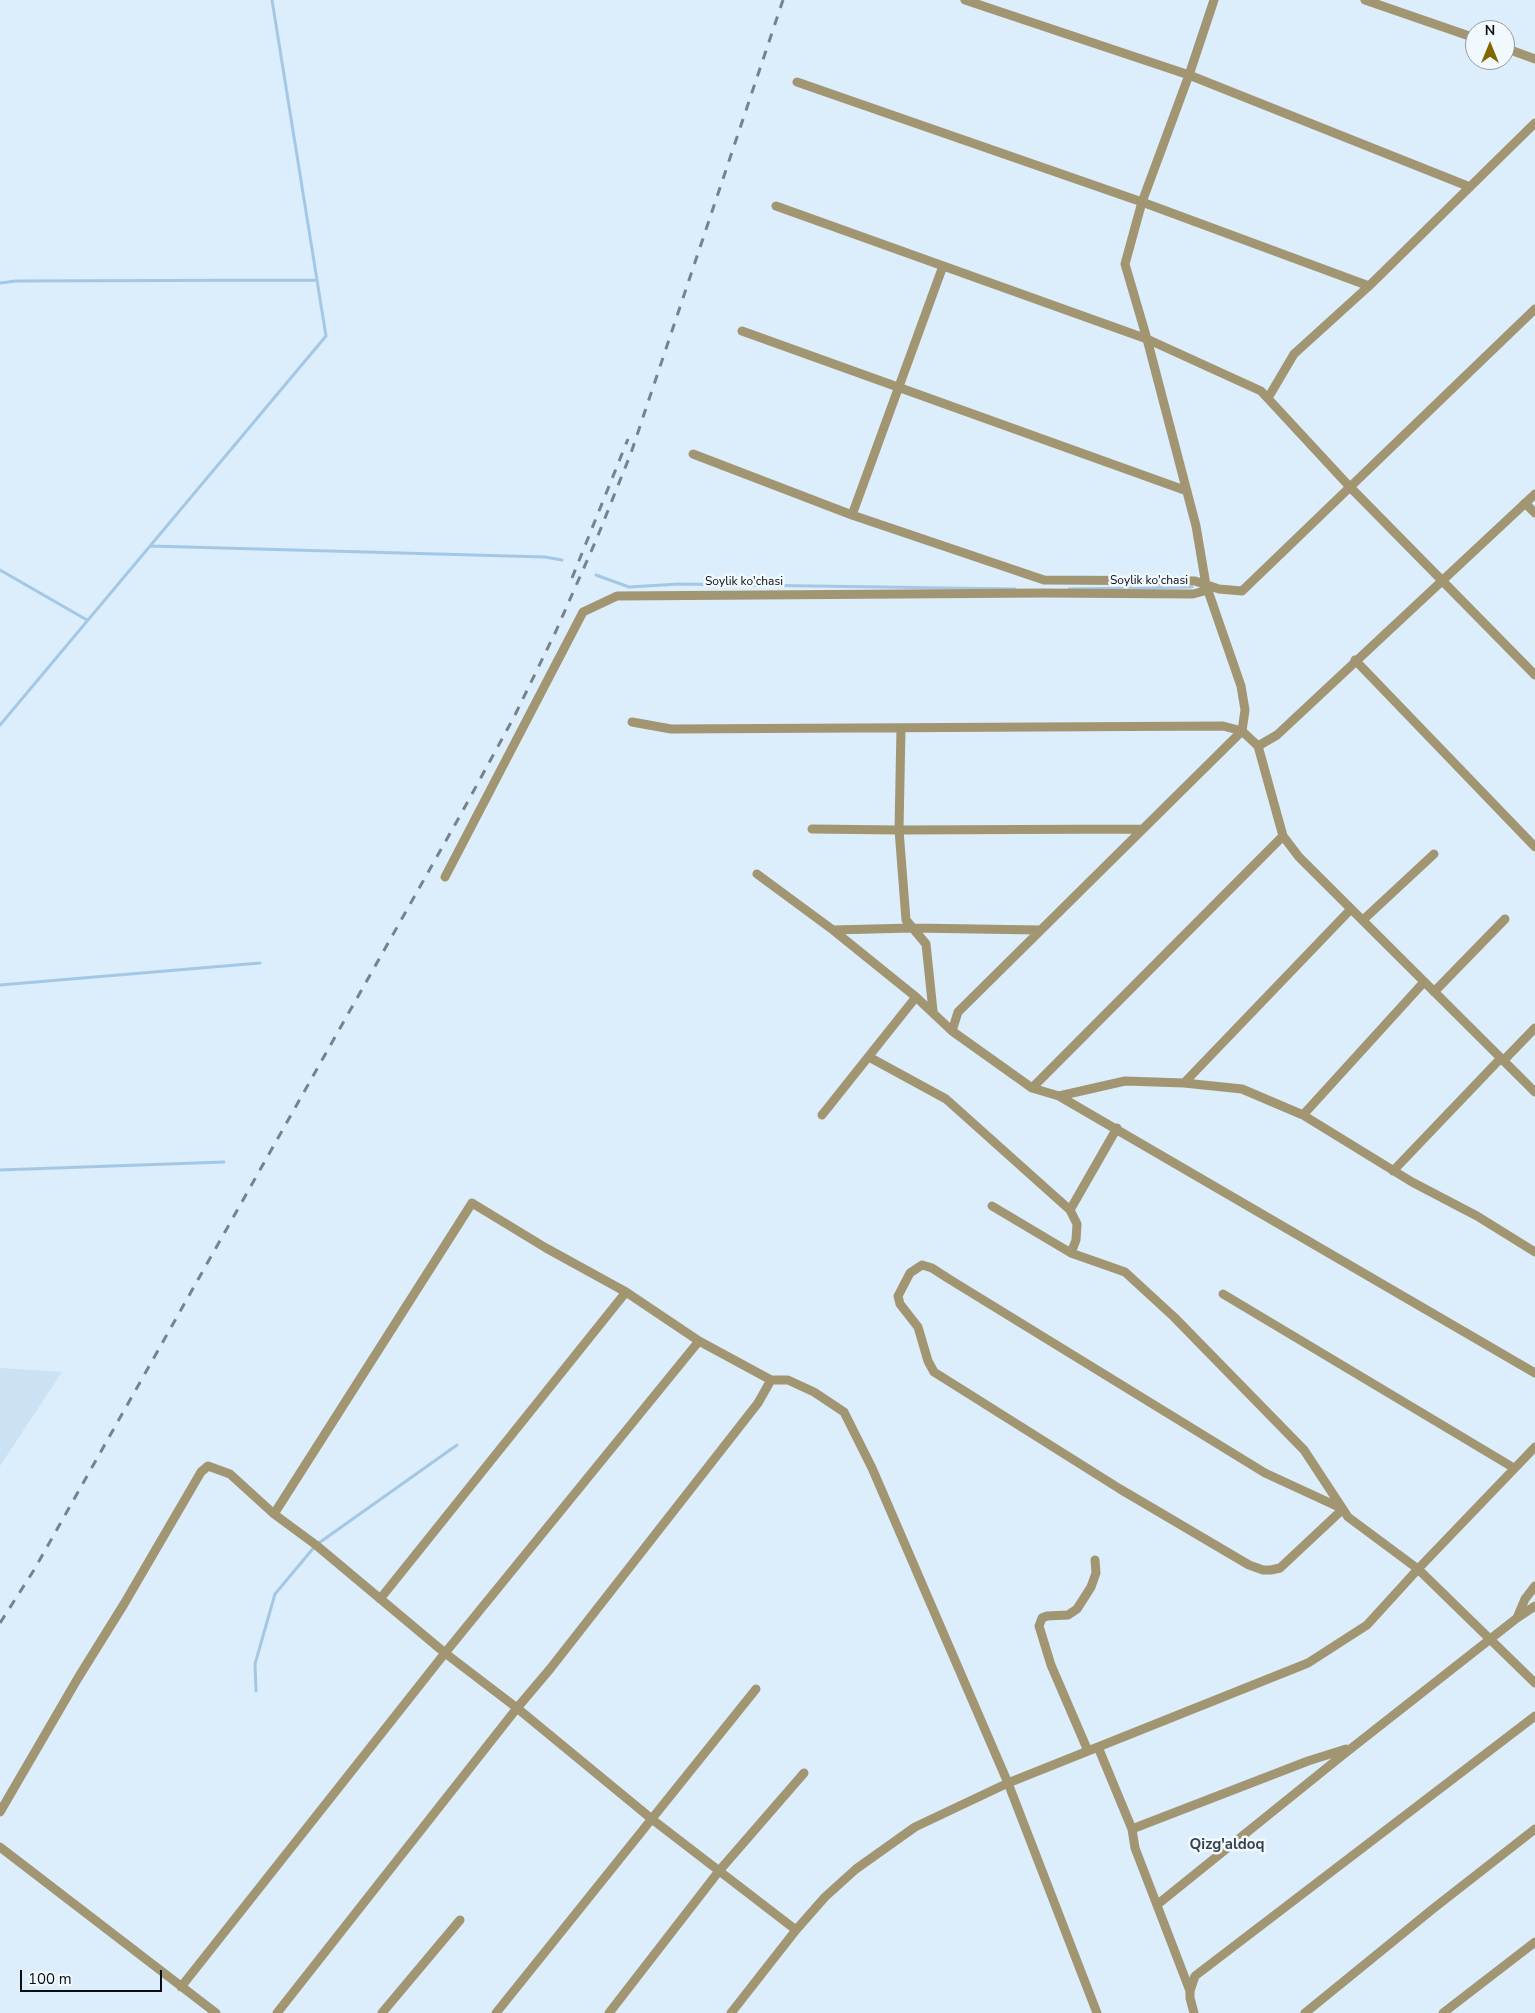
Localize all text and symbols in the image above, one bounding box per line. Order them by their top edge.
north arrow [1465,20,1515,70]
text: N [1485,21,1495,40]
street label: Soylik ko'chasi [1110,574,1188,588]
street label: Soylik ko'chasi [705,575,783,589]
district label: Qizg'aldoq [1190,1836,1264,1854]
scale bar [22,1960,165,1992]
text: 100 m [28,1969,72,1989]

